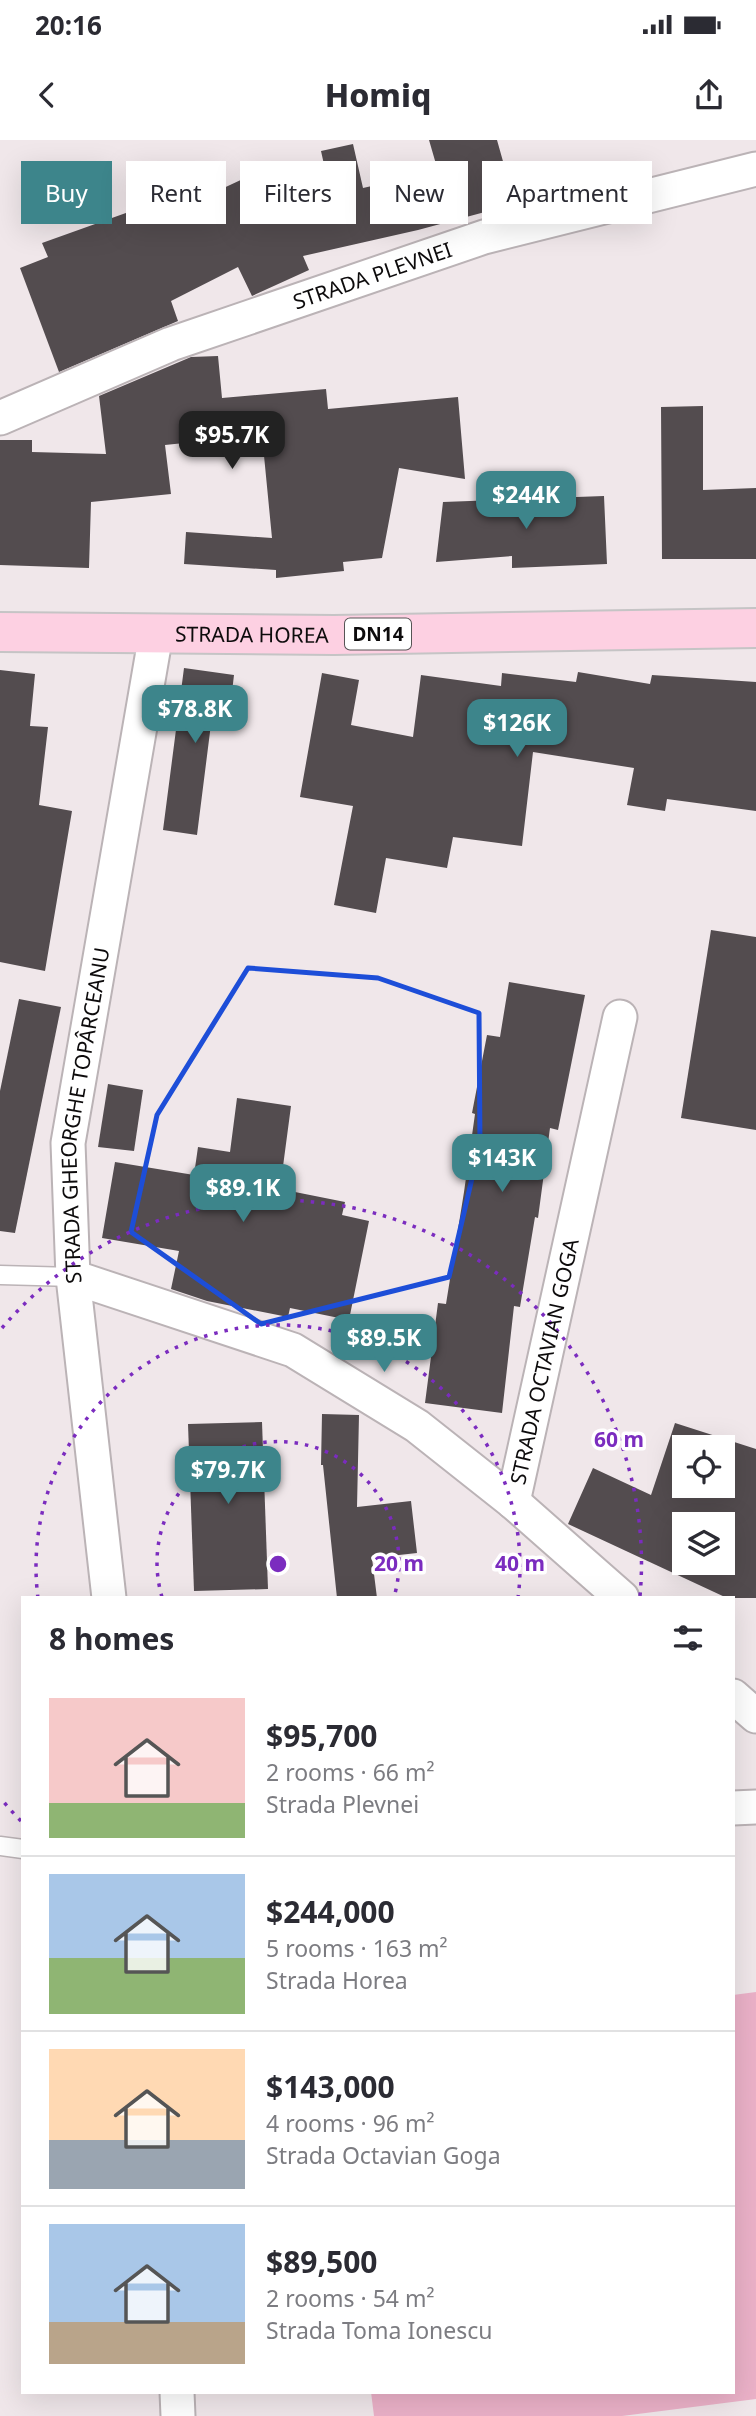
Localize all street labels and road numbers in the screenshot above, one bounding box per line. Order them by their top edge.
street label: STRADA PLEVNEI [289,235,455,315]
road number: DN14 [345,618,411,649]
street label: STRADA HOREA [175,620,330,649]
street label: STRADA GHEORGHE TOPÂRCEANU [54,945,116,1285]
street label: STRADA OCTAVIAN GOGA [503,1235,585,1487]

